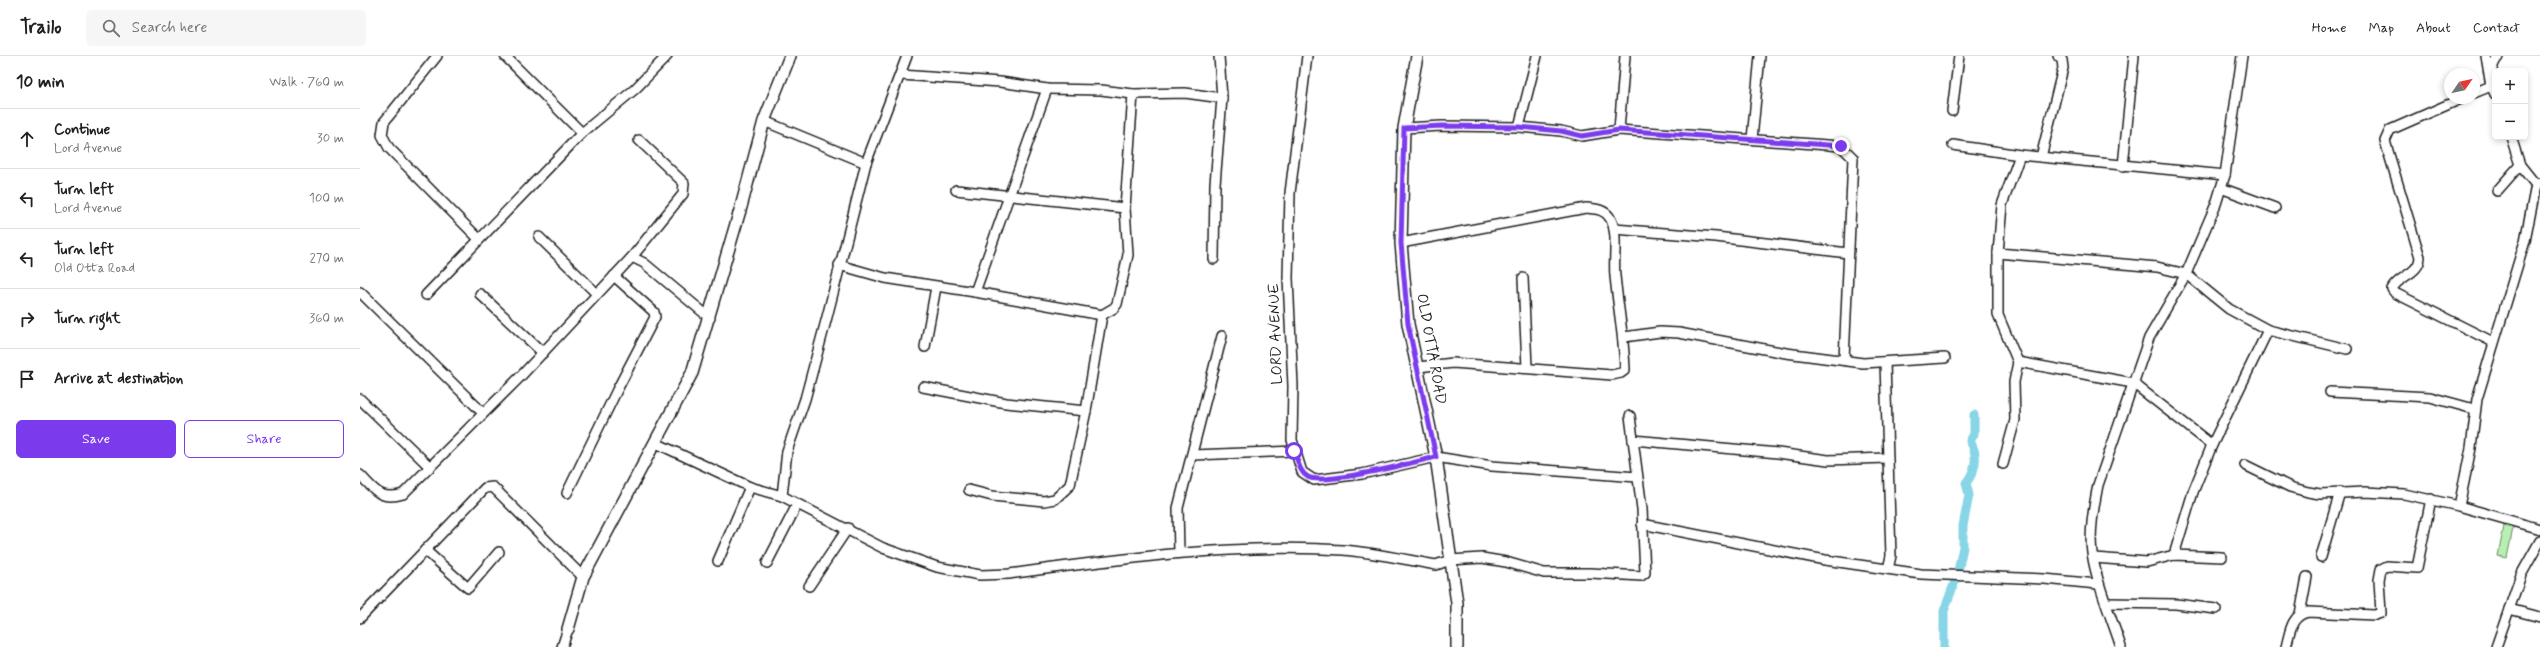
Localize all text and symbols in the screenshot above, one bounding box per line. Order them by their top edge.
search box [86,10,366,46]
text: Trailo [20,15,62,40]
icon: search [100,17,122,39]
text: Search here [132,18,207,38]
text: Home [2312,19,2346,37]
text: Map [2368,19,2394,37]
text: About [2416,19,2451,37]
text: Contact [2473,19,2520,37]
north arrow [2444,68,2480,104]
map controls [2492,68,2528,140]
button: + [2492,68,2528,104]
text: 10 min [16,71,65,93]
text: Walk · 760 m [269,74,344,91]
button: − [2492,104,2528,140]
text: Continue [54,120,110,140]
icon: ahead [16,128,38,150]
text: 30 m [317,130,344,147]
route end [1832,137,1850,155]
text: Lord Avenue [54,140,122,157]
text: Turn left [54,180,114,200]
icon: left [16,188,38,210]
text: 100 m [309,190,344,207]
text: Lord Avenue [54,200,122,217]
text: Turn left [54,240,114,260]
icon: left [16,248,38,270]
text: 270 m [309,250,344,267]
text: Old Otta Road [54,260,135,277]
street label: LORD AVENUE [1264,283,1288,385]
street label: OLD OTTA ROAD [1411,292,1451,406]
icon: right [16,308,38,330]
text: Turn right [54,309,121,329]
text: 360 m [309,310,344,327]
icon: arrive [16,368,38,390]
text: Arrive at destination [54,369,183,389]
button: Save [16,420,176,458]
button: Share [184,420,344,458]
route start [1285,442,1303,460]

